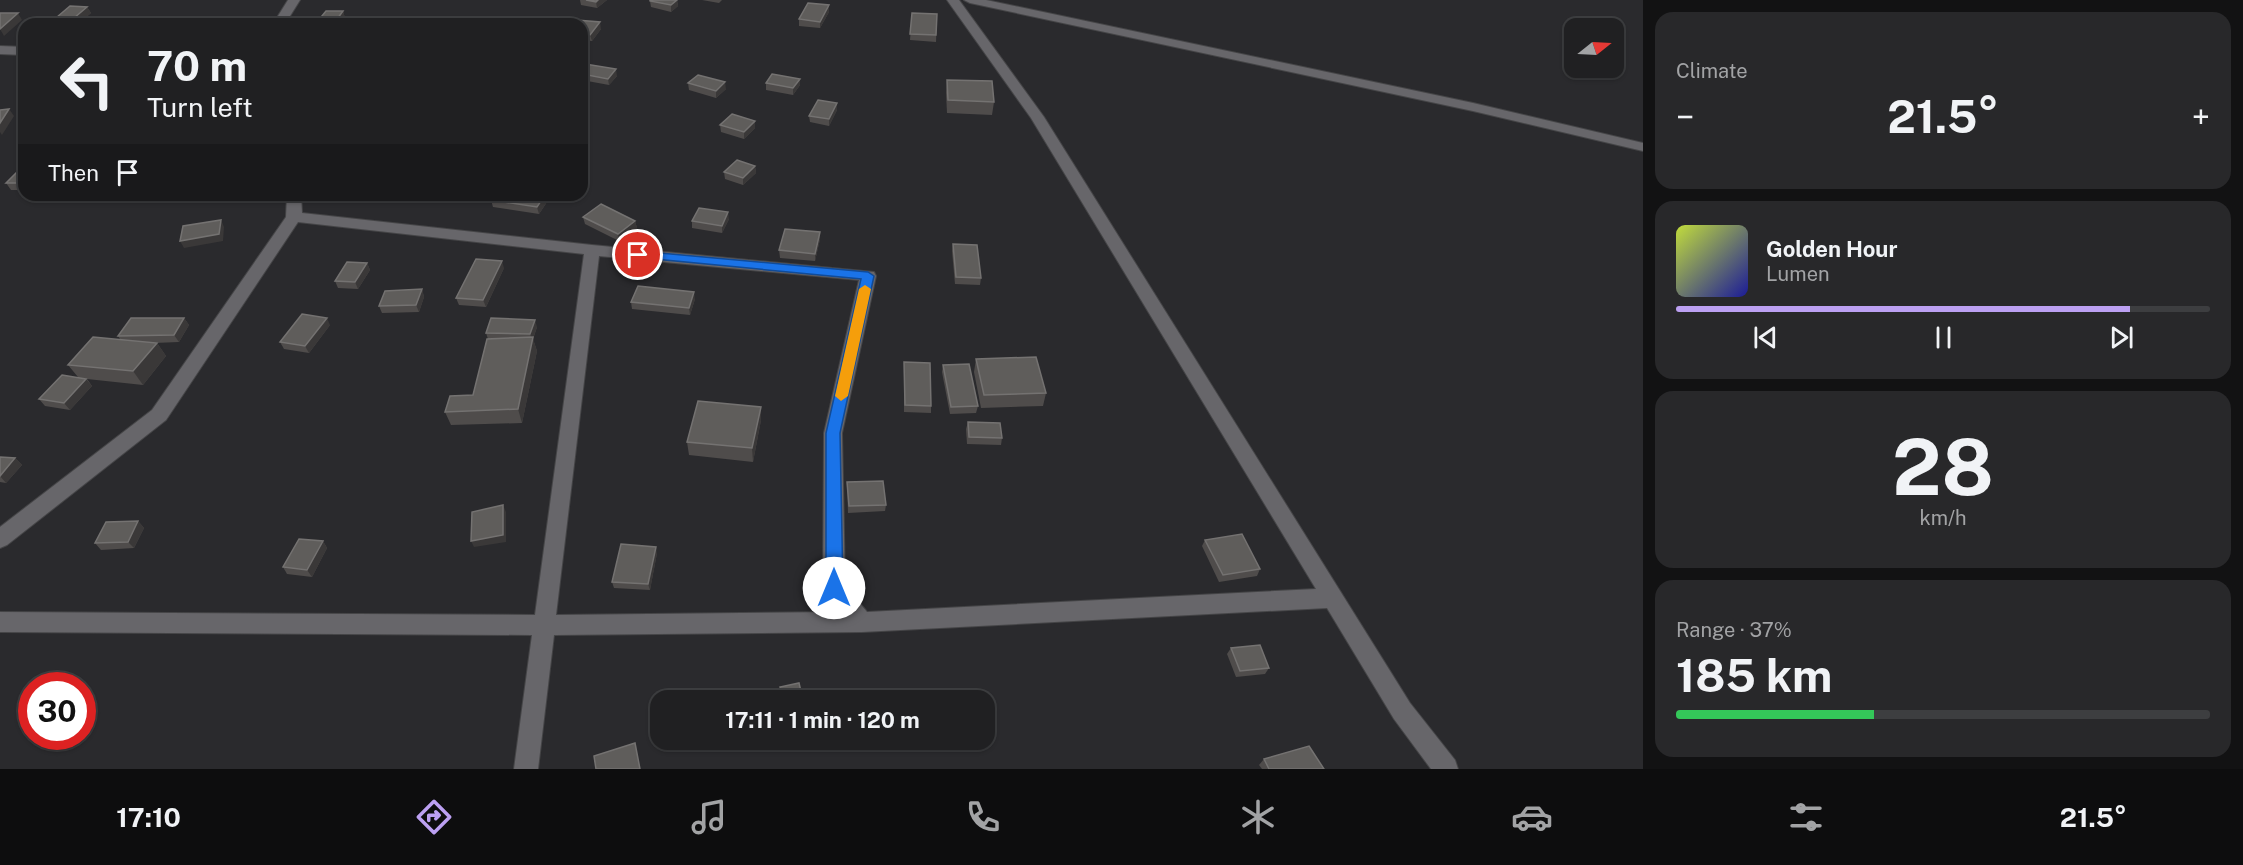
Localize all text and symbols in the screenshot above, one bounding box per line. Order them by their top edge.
north arrow [1564,18,1624,78]
map controls [1564,18,1624,78]
text: 70 m [147,41,247,90]
icon: left [48,42,126,120]
text: Climate [1676,59,1748,83]
text: 21.5° [1887,90,1999,143]
text: Turn left [147,91,253,123]
text: − [1676,98,1694,136]
text: + [2192,98,2210,136]
icon: arrive [111,156,144,189]
text: Then [48,160,99,186]
pin [612,229,663,280]
text: Golden Hour [1766,236,1897,262]
icon: arrive [621,238,654,271]
text: Lumen [1766,262,1830,286]
icon: previous [1749,321,1782,354]
icon: pause [1927,321,1960,354]
icon: next [2105,321,2138,354]
text: 28 [1892,421,1994,513]
text: km/h [1919,506,1967,530]
position arrow [802,556,866,620]
text: Range · 37% [1676,618,1792,642]
text: 185 km [1676,649,1832,702]
speed limit sign: 30 [18,672,96,750]
text: 17:11 · 1 min · 120 m [725,707,920,733]
icon: directions [413,796,455,838]
icon: music [688,796,730,838]
icon: phone [962,796,1004,838]
icon: climate [1237,796,1279,838]
icon: car [1511,796,1553,838]
icon: filters [1785,796,1827,838]
text: 17:10 [116,801,181,833]
text: 21.5° [2060,801,2127,833]

